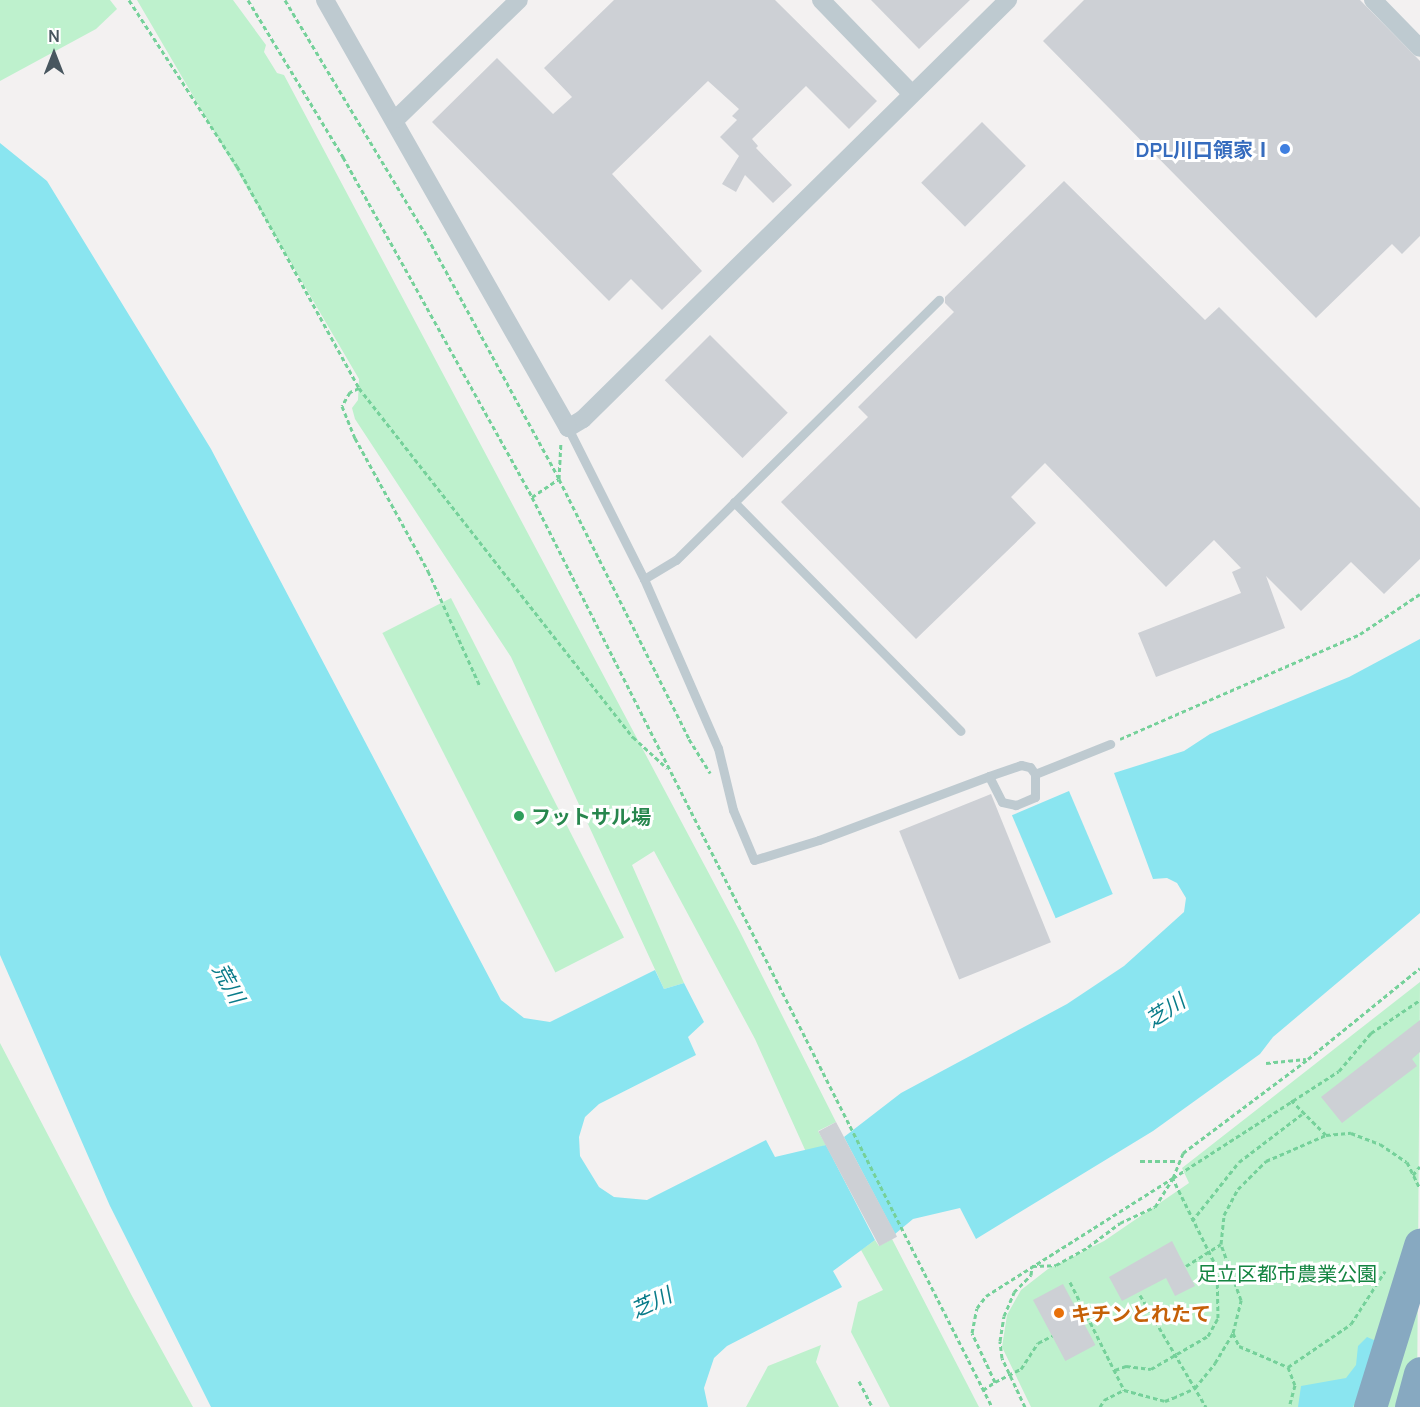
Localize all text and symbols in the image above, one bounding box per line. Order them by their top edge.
north arrow [24,24,84,84]
text: N [48,25,60,47]
place label: DPL川口領家Ⅰ [1136,137,1273,161]
marker: DPL川口領家Ⅰ [1278,142,1292,156]
place label: フットサル場 [531,804,651,828]
marker: フットサル場 [512,809,526,823]
water label: 荒川 [208,959,250,1007]
water label: 芝川 [1141,988,1189,1032]
park label: 足立区都市農業公園 [1197,1261,1377,1285]
water label: 芝川 [627,1282,675,1322]
place label: キチンとれたて [1071,1301,1211,1325]
marker: キチンとれたて [1052,1306,1066,1320]

